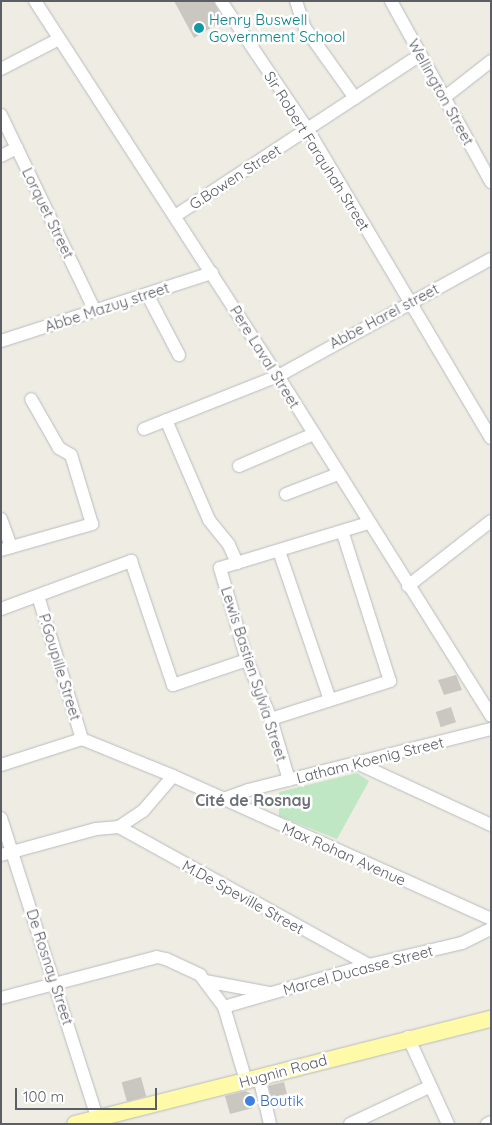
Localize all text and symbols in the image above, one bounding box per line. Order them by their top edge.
place label: Henry Buswell Government School [209,10,345,45]
marker: Henry Buswell Government School [193,22,205,34]
street label: Wellington Street [404,36,478,148]
street label: Sir Robert Farquhah Street [260,68,374,234]
street label: G.Bowen Street [186,141,284,213]
street label: Lorquet Street [18,165,78,261]
street label: Abbe Mazuy street [42,278,172,336]
street label: Abbe Harel street [326,280,442,352]
street label: Pere Laval Street [226,302,304,412]
street label: Lewis Bastien Sylvia Street [217,584,291,764]
street label: P.Goupille Street [35,611,85,723]
street label: Latham Koenig Street [294,733,446,787]
district label: Cité de Rosnay [195,790,311,810]
street label: Max Rohan Avenue [279,819,409,889]
street label: M.De Speville Street [179,856,307,938]
street label: De Rosnay Street [23,907,77,1027]
street label: Marcel Ducasse Street [281,941,435,999]
street label: Hugnin Road [237,1051,329,1091]
scale bar [18,1078,160,1110]
text: 100 m [23,1087,64,1106]
place label: Boutik [260,1092,304,1110]
marker: Boutik [244,1095,256,1107]

